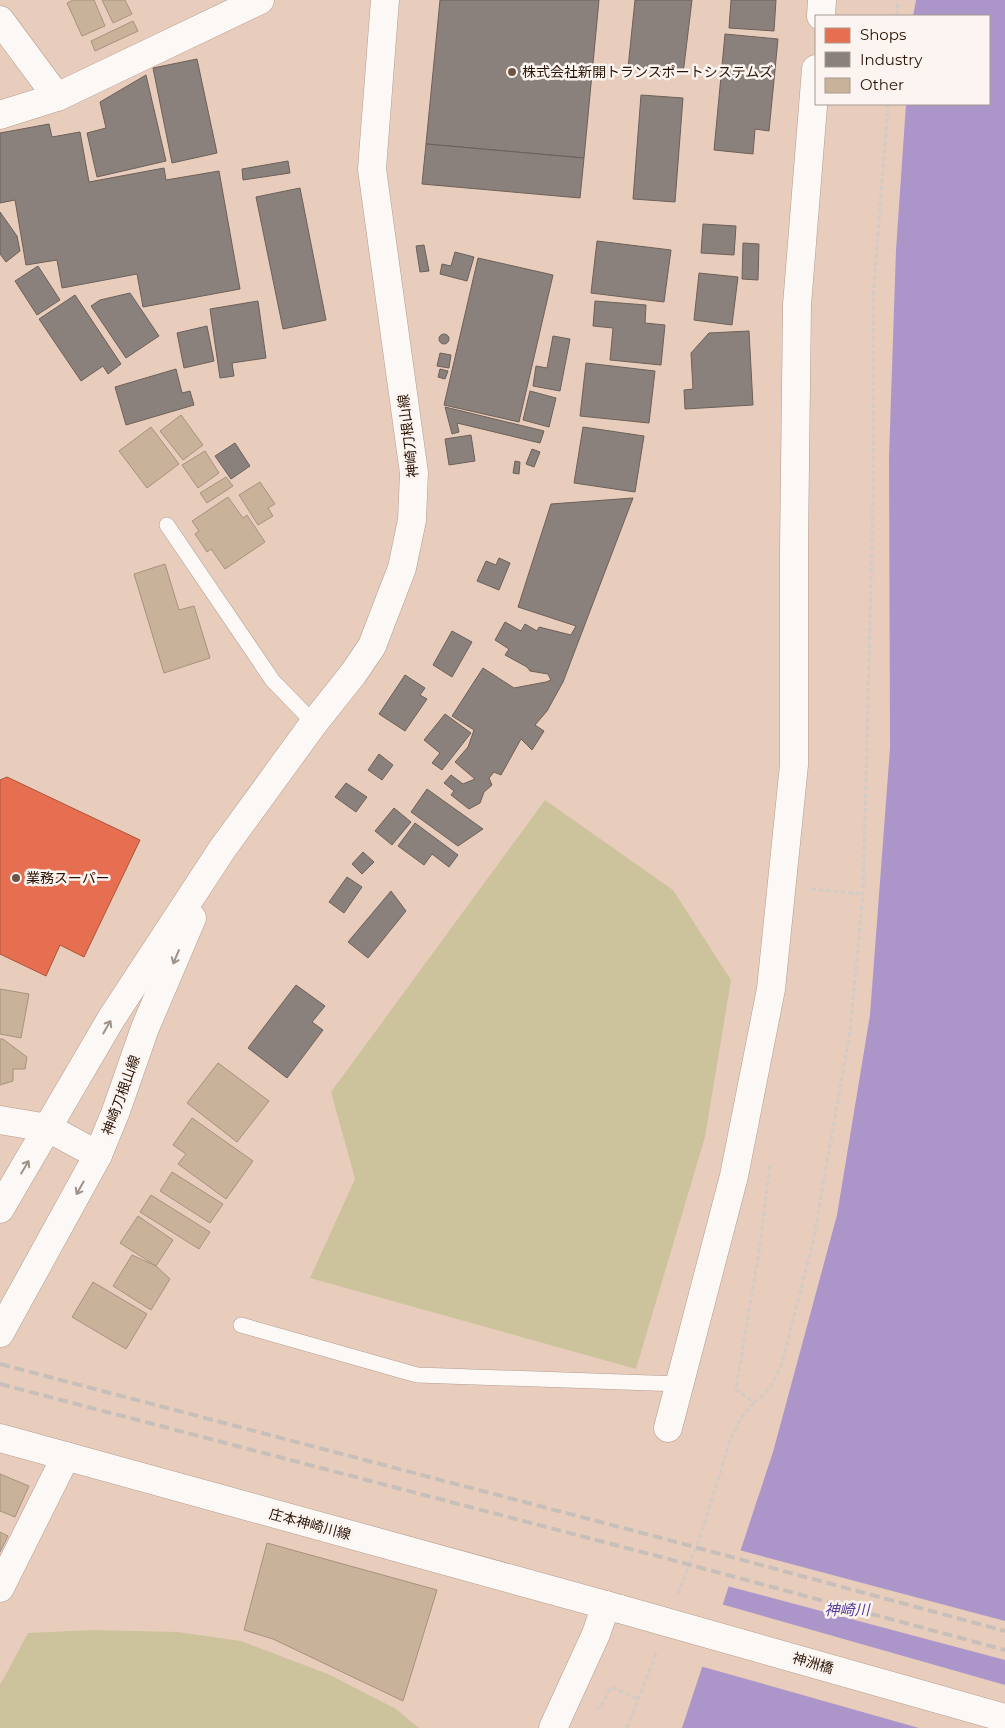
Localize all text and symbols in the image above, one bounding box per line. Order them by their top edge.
legend [815,15,990,105]
text: Shops [860,25,906,44]
text: Industry [860,50,923,69]
place label: 株式会社新開トランスポートシステムズ [522,63,773,81]
marker: 株式会社新開トランスポートシステムズ [506,66,518,78]
text: Other [860,75,904,94]
street label: 神崎刀根山線 [394,393,422,479]
place label: 業務スーパー [26,869,110,887]
marker: 業務スーパー [10,872,22,884]
one-way arrow [170,949,180,964]
one-way arrow [102,1019,112,1034]
street label: 神崎刀根山線 [98,1052,144,1138]
one-way arrow [20,1160,30,1174]
one-way arrow [75,1180,85,1195]
street label: 庄本神崎川線 [267,1504,353,1544]
water label: 神崎川 [824,1600,871,1619]
street label: 神洲橋 [790,1649,836,1677]

